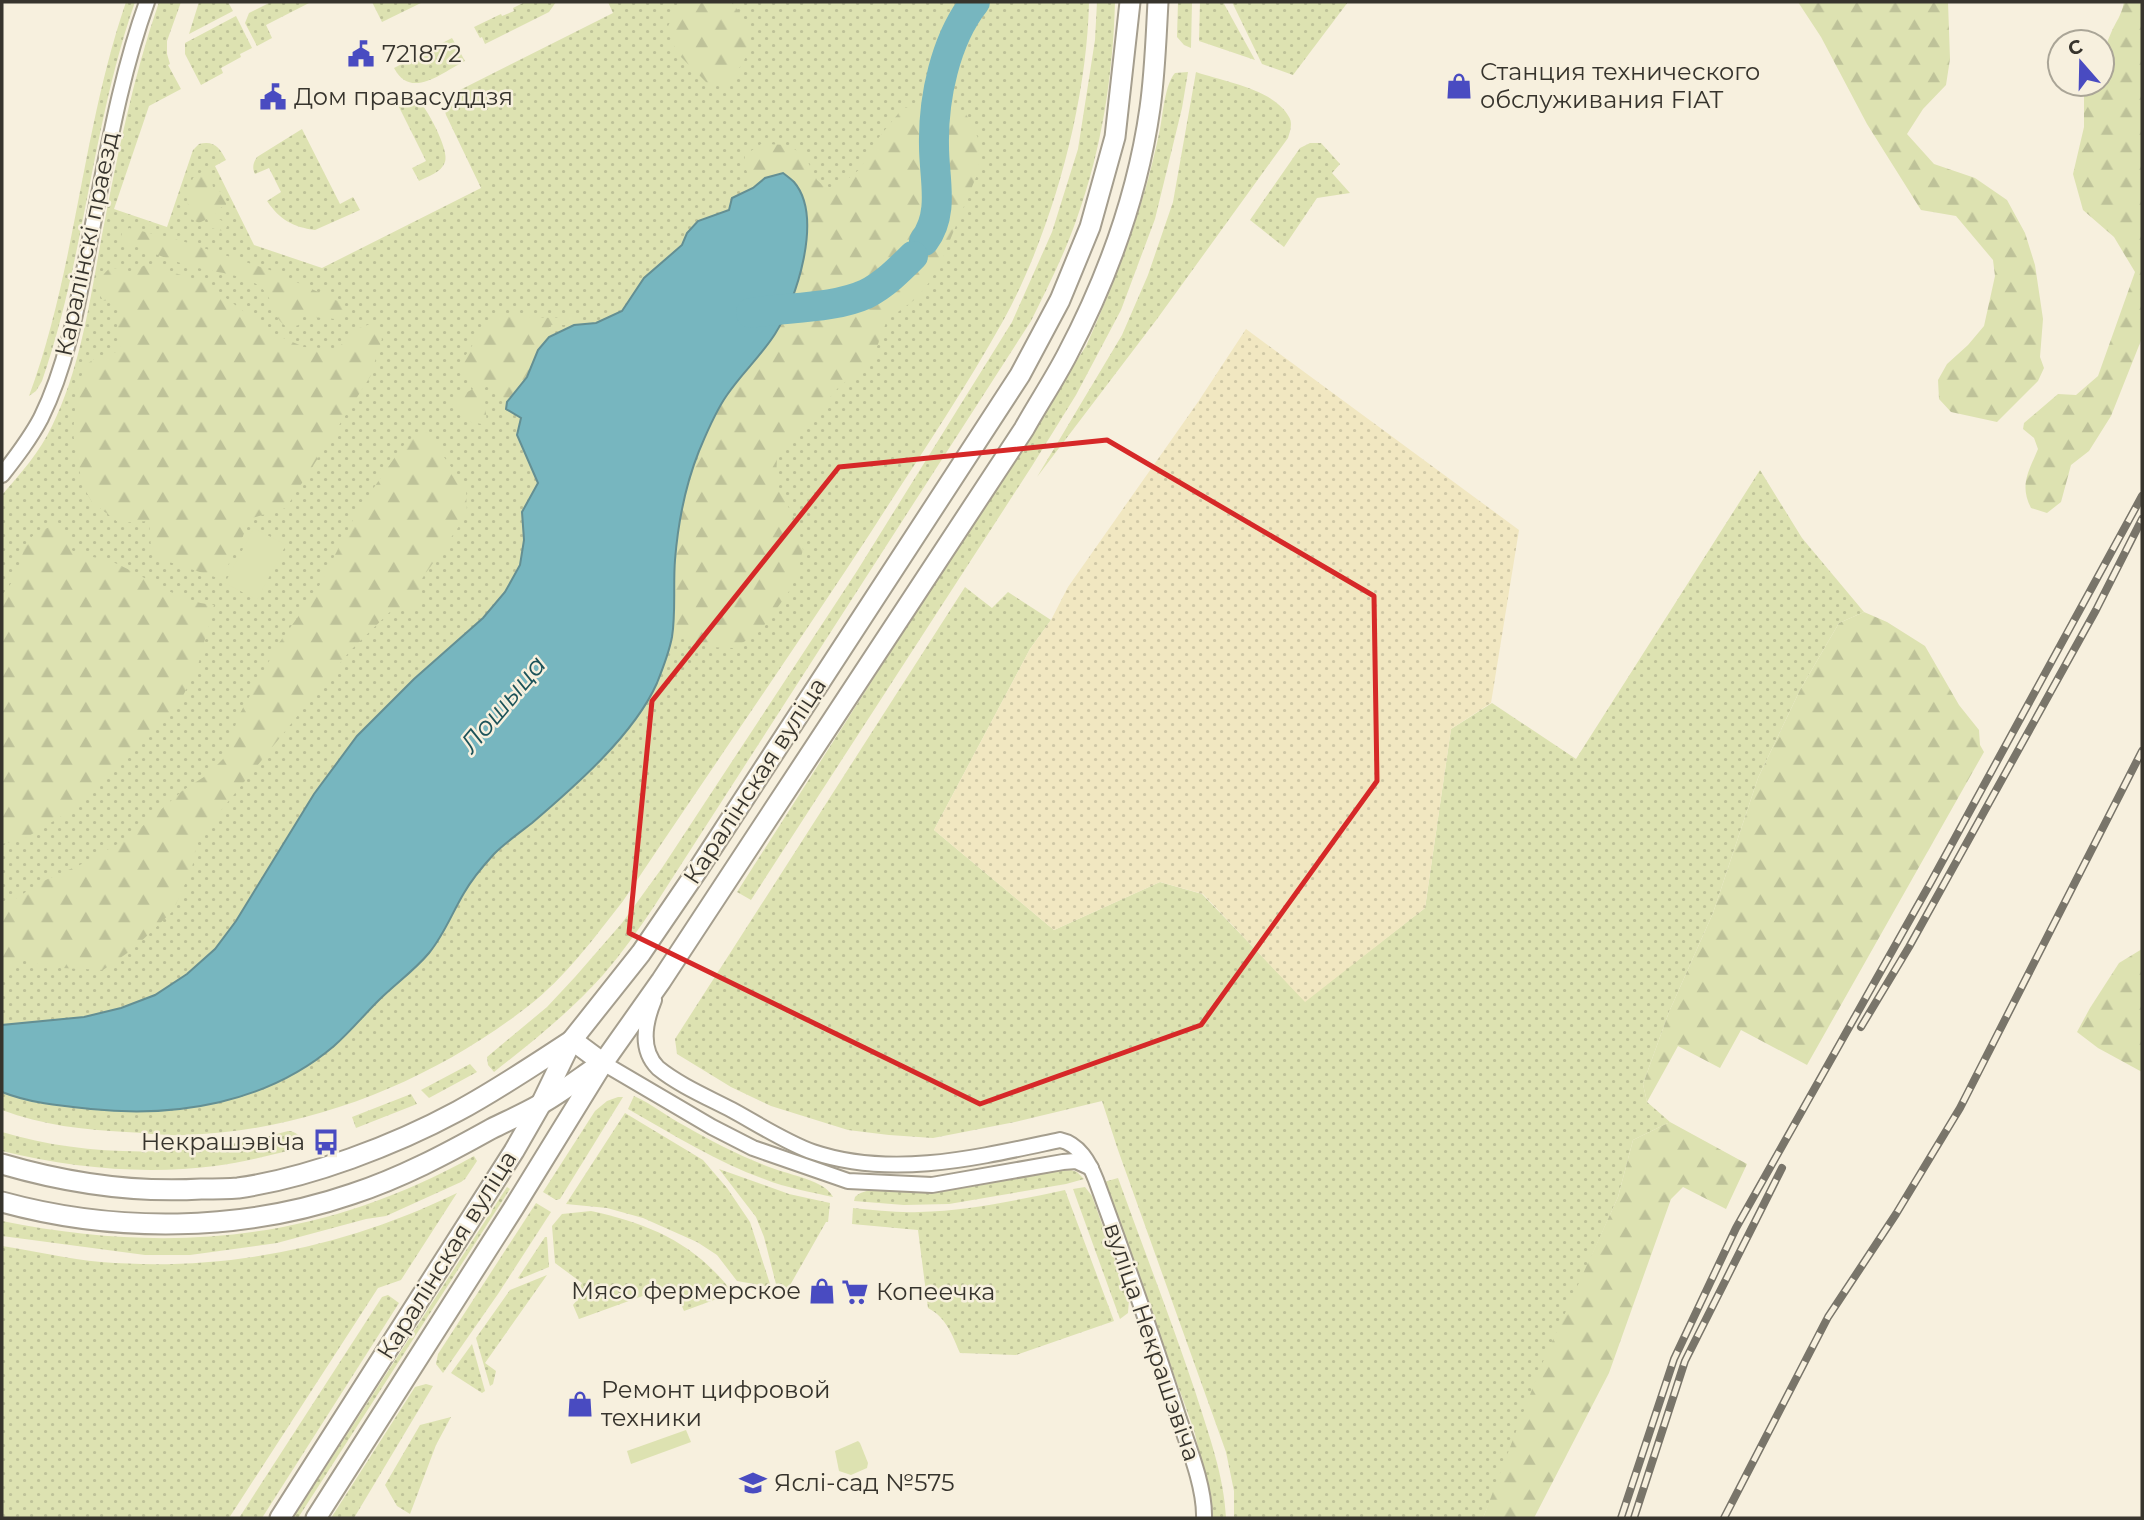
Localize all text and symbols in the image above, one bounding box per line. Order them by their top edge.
north arrow [2046,28,2116,98]
text: С [2065,34,2086,61]
public building icon: 721872 [346,39,376,69]
place label: 721872 [382,39,462,68]
place label: Станция технического обслуживания FIAT [1480,57,1760,114]
shop icon: Станция технического обслуживания FIAT [1444,71,1474,101]
public building icon: Дом правасуддзя [258,82,288,112]
place label: Дом правасуддзя [294,82,513,111]
street label: Каралінскі праезд [49,129,124,359]
water label: Лошыца [452,649,553,761]
street label: Каралінская вуліца [677,672,832,889]
place label: Некрашэвіча [141,1127,305,1156]
bus stop icon: Некрашэвіча [311,1127,341,1157]
street label: Каралінская вуліца [371,1145,523,1364]
street label: вуліца Некрашэвіча [1098,1219,1207,1465]
place label: Мясо фермерское [571,1276,801,1305]
shop icon: Мясо фермерское [807,1276,837,1306]
supermarket icon: Копеечка [840,1277,870,1307]
place label: Копеечка [876,1277,995,1306]
place label: Ремонт цифровой техники [601,1375,830,1432]
shop icon: Ремонт цифровой техники [565,1389,595,1419]
school or university icon: Яслі-сад №575 [738,1468,768,1498]
place label: Яслі-сад №575 [774,1468,955,1497]

